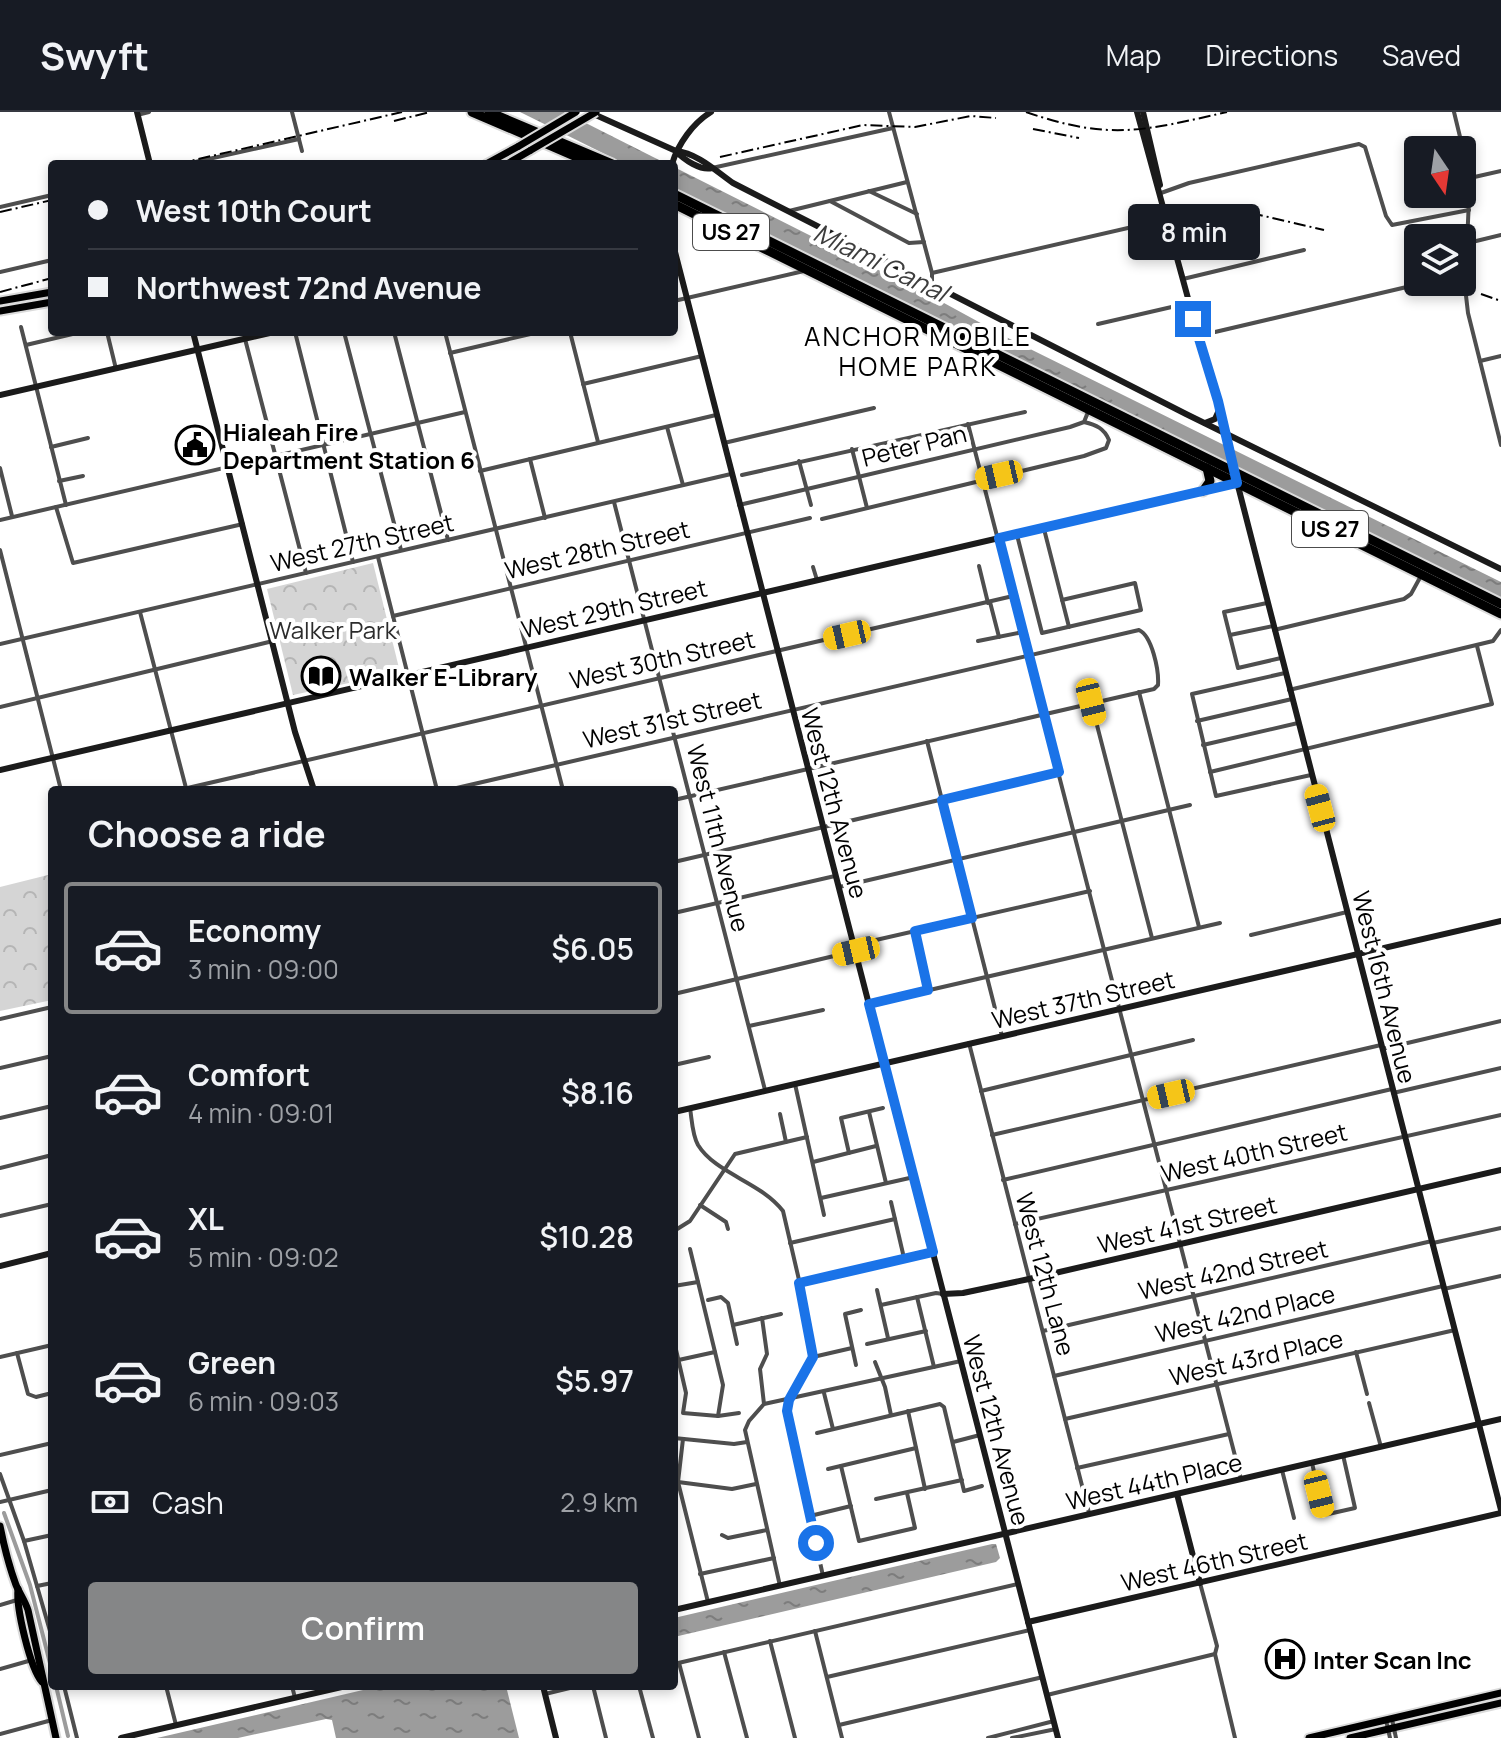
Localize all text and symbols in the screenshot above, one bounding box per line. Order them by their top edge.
text: Swyft [40,29,149,81]
text: Map [1106,36,1161,74]
text: Directions [1205,36,1338,74]
text: Saved [1382,36,1461,74]
north arrow [1404,136,1476,208]
map controls [1404,136,1476,296]
text: West 10th Court [136,190,372,231]
callout: 8 min [1127,203,1259,259]
road number: US 27 [693,214,769,250]
water label: Miami Canal [808,214,957,311]
text: 8 min [1161,214,1227,250]
button: layers [1404,224,1476,296]
text: Northwest 72nd Avenue [136,267,482,308]
route end [1175,301,1211,337]
district label: ANCHOR MOBILE HOME PARK [804,318,1032,384]
place label: Hialeah Fire Department Station 6 [223,415,475,476]
street label: Peter Pan [858,416,970,474]
public building icon: Hialeah Fire Department Station 6 [174,424,216,466]
car [973,458,1025,492]
street label: West 27th Street [267,505,457,579]
road number: US 27 [1292,511,1368,547]
street label: West 28th Street [501,512,693,586]
street label: West 29th Street [518,571,710,645]
park label: Walker Park [269,613,398,646]
car [821,618,873,652]
street label: West 30th Street [566,622,758,696]
library icon: Walker E-Library [300,655,342,697]
place label: Walker E-Library [349,660,538,693]
car [1074,676,1108,728]
street label: West 31st Street [580,682,764,756]
street label: West 12th Avenue [794,704,876,902]
street label: West 11th Avenue [680,741,758,935]
car [1302,782,1338,834]
text: Choose a ride [88,809,326,858]
street label: West 16th Avenue [1345,887,1425,1087]
text: Economy [188,910,321,951]
icon: car [92,912,164,984]
text: $6.05 [552,928,634,969]
car [830,934,882,968]
text: 3 min · 09:00 [188,951,339,987]
street label: West 37th Street [988,962,1178,1036]
text: Comfort [188,1054,310,1095]
icon: car [92,1056,164,1128]
text: $8.16 [561,1072,634,1113]
car [1145,1077,1197,1111]
text: 4 min · 09:01 [188,1095,334,1131]
street label: West 40th Street [1158,1115,1350,1189]
street label: West 41st Street [1094,1187,1280,1261]
street label: West 12th Lane [1008,1189,1084,1359]
text: XL [188,1198,224,1239]
icon: car [92,1200,164,1272]
text: $10.28 [539,1216,634,1257]
street label: West 42nd Street [1135,1231,1331,1307]
text: 5 min · 09:02 [188,1239,339,1275]
street label: West 42nd Place [1152,1276,1338,1350]
street label: West 43rd Place [1166,1321,1346,1393]
street label: West 12th Avenue [956,1331,1038,1529]
text: Green [188,1342,276,1383]
icon: car [92,1344,164,1416]
text: $5.97 [555,1360,634,1401]
text: 6 min · 09:03 [188,1383,339,1419]
street label: West 44th Place [1063,1445,1245,1517]
car [1302,1468,1336,1520]
icon: cash [88,1480,132,1524]
text: Cash [152,1482,224,1523]
text: 2.9 km [560,1484,638,1520]
street label: West 46th Street [1118,1524,1310,1598]
route start [798,1525,834,1561]
button: Confirm [88,1582,638,1674]
hospital icon: Inter Scan Inc [1264,1638,1306,1680]
place label: Inter Scan Inc [1313,1643,1472,1676]

